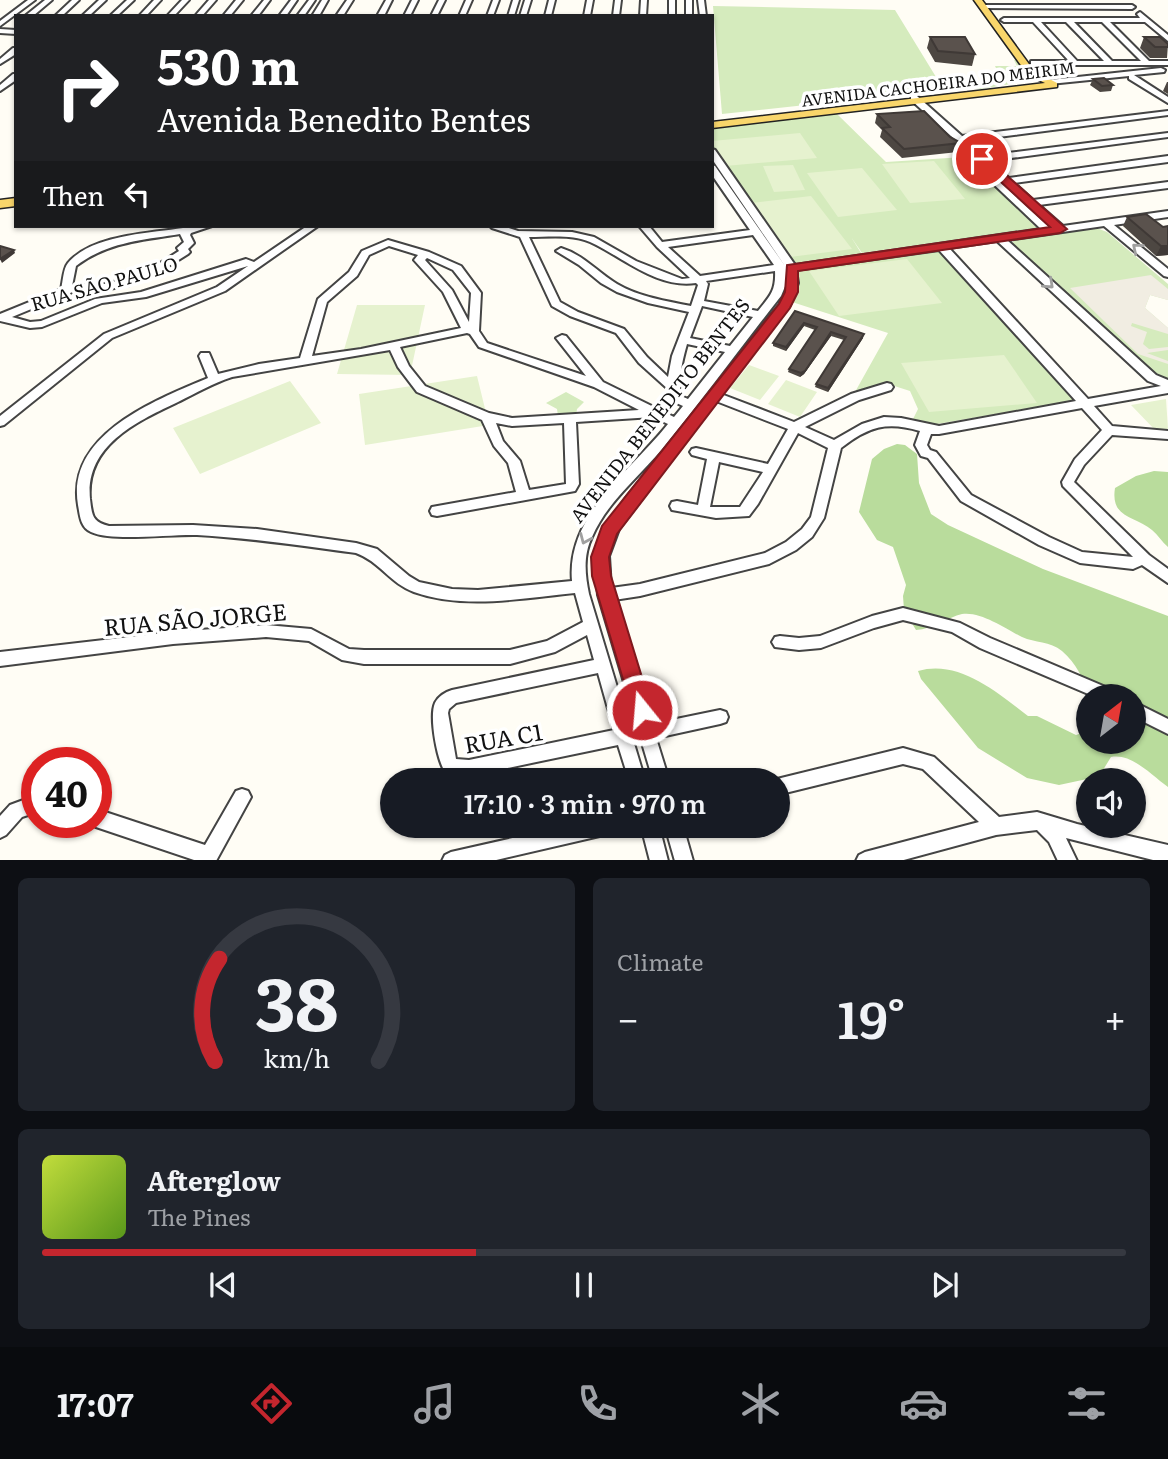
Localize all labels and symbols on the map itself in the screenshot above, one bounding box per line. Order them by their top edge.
street label: AVENIDA CACHOEIRA DO MEIRIM [800,54,1076,112]
pin [952,129,1012,189]
one-way arrow [1132,244,1145,257]
street label: RUA SÃO PAULO [27,249,181,317]
one-way arrow [1041,276,1054,289]
street label: AVENIDA BENEDITO BENTES [562,292,756,528]
one-way arrow [579,532,593,545]
street label: RUA SÃO JORGE [102,593,288,643]
position arrow [605,673,679,747]
north arrow [1076,684,1146,754]
street label: RUA C1 [461,713,545,761]
speed limit sign: 40 [21,747,112,838]

